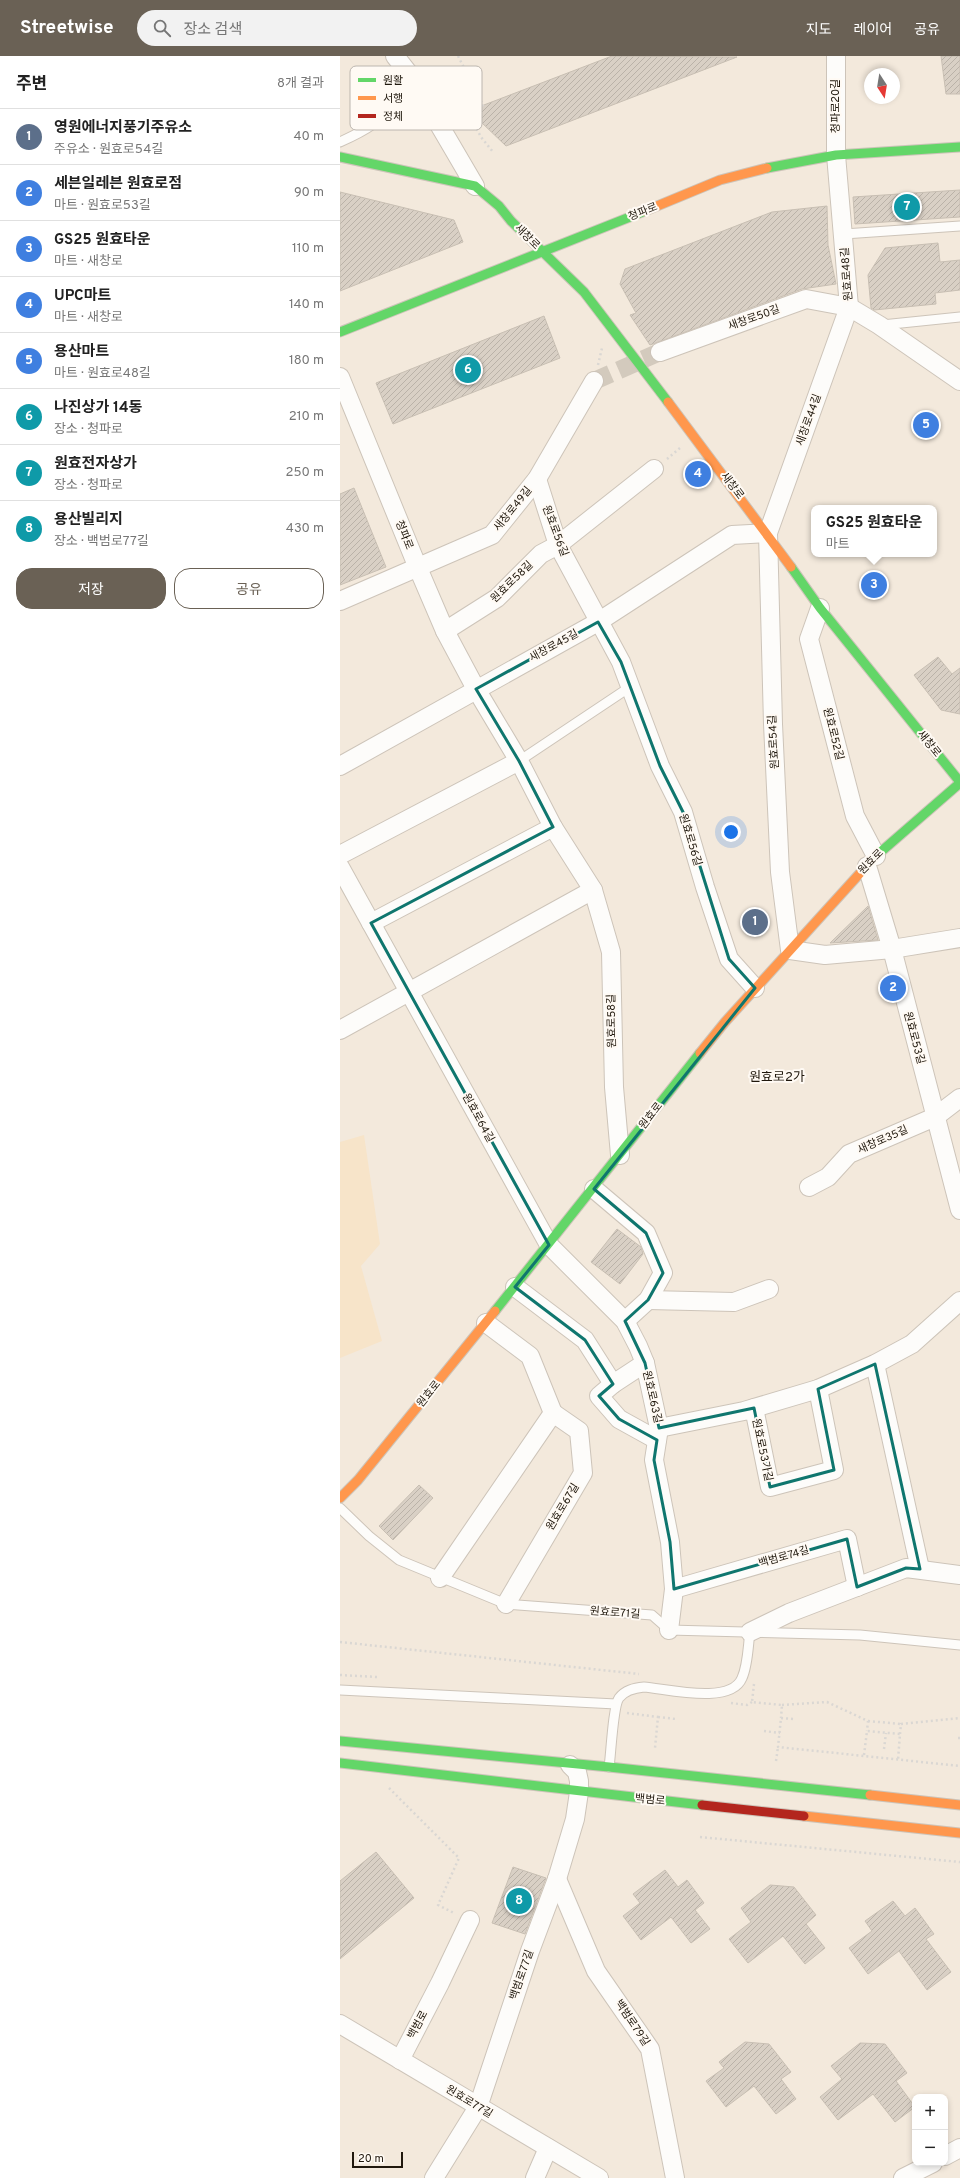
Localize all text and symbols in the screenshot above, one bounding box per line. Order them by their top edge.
search box [137,10,417,46]
text: Streetwise [20,16,113,40]
icon: search [151,17,173,39]
text: 장소 검색 [183,21,242,40]
text: 지도 [806,22,832,39]
text: 레이어 [854,22,892,39]
text: 공유 [914,22,940,39]
legend [350,66,482,130]
north arrow [864,68,900,104]
text: 주변 [16,74,47,96]
text: 원활 [383,74,403,88]
text: 8개 결과 [277,76,324,92]
street label: 청파로20길 [829,79,843,133]
text: 서행 [383,92,403,106]
text: 정체 [383,110,403,124]
text: 영원에너지풍기주유소 [54,119,192,138]
text: 1 [26,129,32,145]
text: 40 m [294,129,324,145]
text: 주유소 · 원효로54길 [54,142,163,158]
text: 세븐일레븐 원효로점 [54,175,182,194]
text: 2 [25,185,33,201]
text: 90 m [294,185,324,201]
pin: 7 [894,192,920,222]
text: 마트 · 원효로53길 [54,198,151,214]
street label: 청파로 [626,200,660,224]
street label: 새창로 [511,221,543,253]
text: GS25 원효타운 [54,231,151,250]
text: 3 [25,241,33,257]
text: 110 m [292,241,324,257]
street label: 원효로48길 [838,247,856,301]
text: 마트 · 새창로 [54,254,123,270]
text: UPC마트 [54,287,111,306]
text: 4 [25,297,33,313]
text: 140 m [289,297,324,313]
street label: 새창로50길 [726,302,782,334]
text: 마트 · 새창로 [54,310,123,326]
text: 용산마트 [54,343,109,362]
text: 5 [25,353,33,369]
text: 180 m [289,353,324,369]
pin: 6 [455,355,481,385]
text: 마트 · 원효로48길 [54,366,151,382]
street label: 새창로44길 [793,392,825,448]
text: 나진상가 14동 [54,399,142,418]
text: 6 [25,409,33,425]
text: 210 m [289,409,324,425]
pin: 5 [913,410,939,440]
text: 장소 · 청파로 [54,422,123,438]
text: 원효전자상가 [54,455,137,474]
pin: 4 [685,459,711,489]
text: 7 [26,465,32,481]
text: 250 m [286,465,324,481]
street label: 새창로 [717,470,747,502]
text: 장소 · 청파로 [54,478,123,494]
street label: 새창로49길 [491,484,535,534]
street label: 원효로56길 [539,503,571,559]
popup [811,505,937,557]
text: 용산빌리지 [54,511,123,530]
text: GS25 원효타운 [826,514,922,533]
street label: 청파로 [392,518,416,552]
text: 8 [25,521,33,537]
text: 430 m [286,521,324,537]
text: 장소 · 백범로77길 [54,534,149,550]
text: 마트 [826,537,850,553]
street label: 원효로58길 [488,558,536,606]
button: 저장 [16,568,166,609]
button: 공유 [174,568,324,609]
pin: 3 [861,570,887,600]
street label: 새창로45길 [527,627,581,665]
street label: 원효로52길 [820,706,846,762]
street label: 원효로54길 [766,714,782,770]
street label: 새창로 [914,728,944,760]
street label: 원효로56길 [675,812,705,868]
your location [721,822,741,842]
street label: 원효로 [855,846,887,878]
pin: 1 [742,907,768,937]
pin: 2 [880,973,906,1003]
street label: 원효로58길 [605,994,619,1048]
street label: 원효로53길 [900,1010,928,1066]
district label: 원효로2가 [749,1070,805,1086]
street label: 원효로64길 [459,1091,497,1145]
street label: 원효로 [636,1100,666,1132]
street label: 새창로35길 [856,1123,910,1157]
street label: 원효로63길 [639,1369,665,1425]
street label: 원효로 [414,1378,444,1410]
street label: 원효로53가길 [748,1417,776,1483]
street label: 원효로67길 [543,1481,583,1533]
street label: 백범로74길 [757,1543,811,1571]
street label: 원효로71길 [589,1604,641,1622]
street label: 백범로 [634,1791,666,1809]
pin: 8 [506,1886,532,1916]
street label: 백범로77길 [507,1948,537,2002]
street label: 백범로79길 [611,1997,653,2049]
street label: 백범로 [405,2008,431,2042]
street label: 원효로77길 [443,2083,495,2121]
map controls [912,2094,948,2166]
button: + [912,2094,948,2130]
button: − [912,2130,948,2166]
scale bar [352,2150,403,2169]
text: 20 m [358,2152,384,2166]

